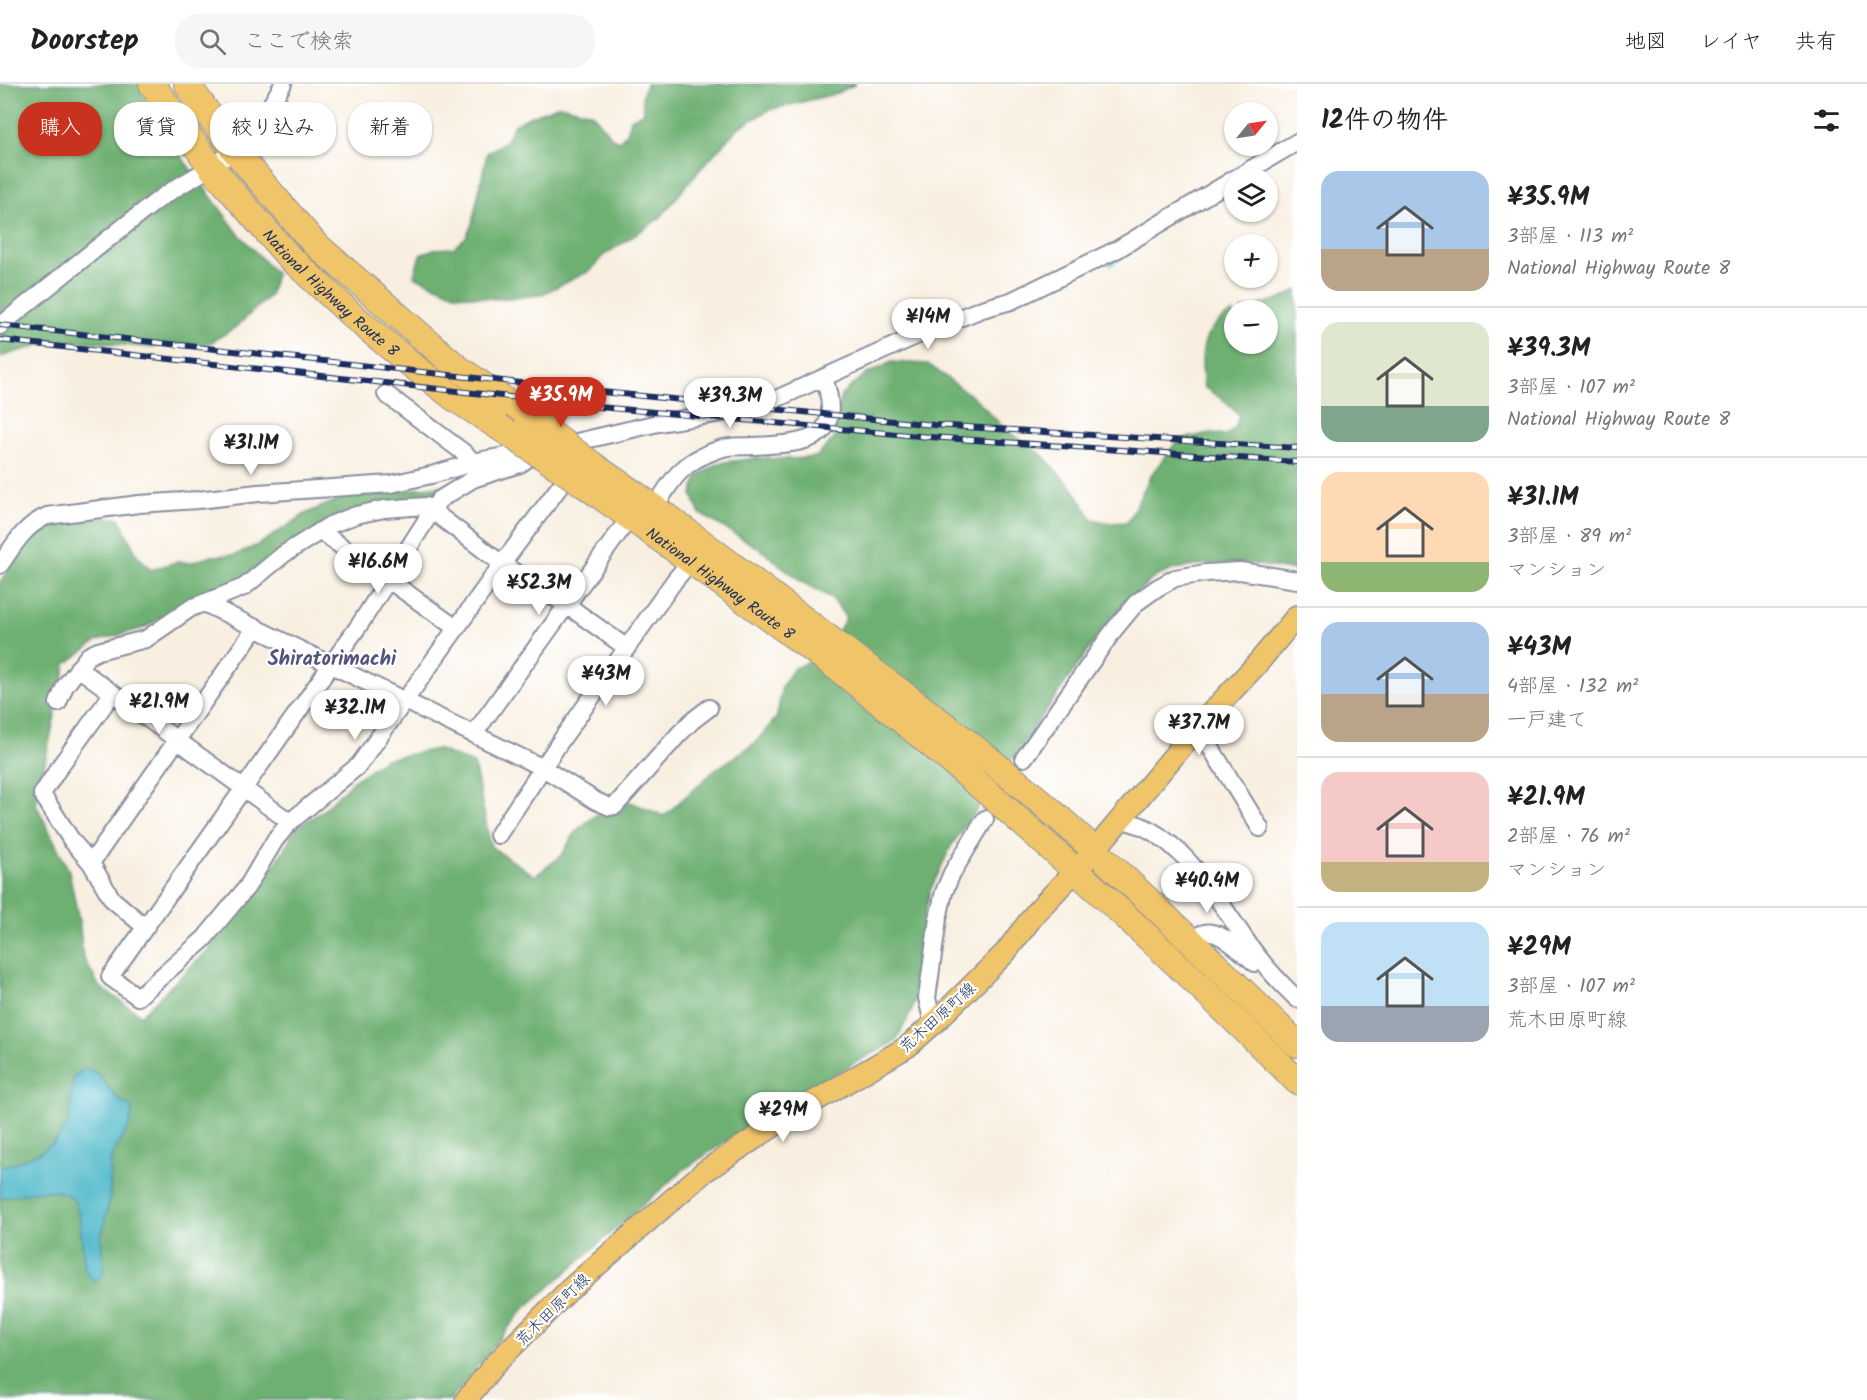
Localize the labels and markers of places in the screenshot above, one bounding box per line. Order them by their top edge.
pin: ¥14M [892,299,964,350]
pin: ¥35.9M [512,377,610,428]
pin: ¥39.3M [681,378,779,429]
pin: ¥31.1M [202,425,300,476]
pin: ¥16.6M [329,544,427,595]
pin: ¥52.3M [490,565,588,616]
pin: ¥43M [570,656,642,707]
pin: ¥21.9M [110,684,208,735]
pin: ¥32.1M [306,690,404,741]
pin: ¥37.7M [1150,705,1248,756]
pin: ¥40.4M [1158,863,1256,914]
pin: ¥29M [747,1092,819,1143]

